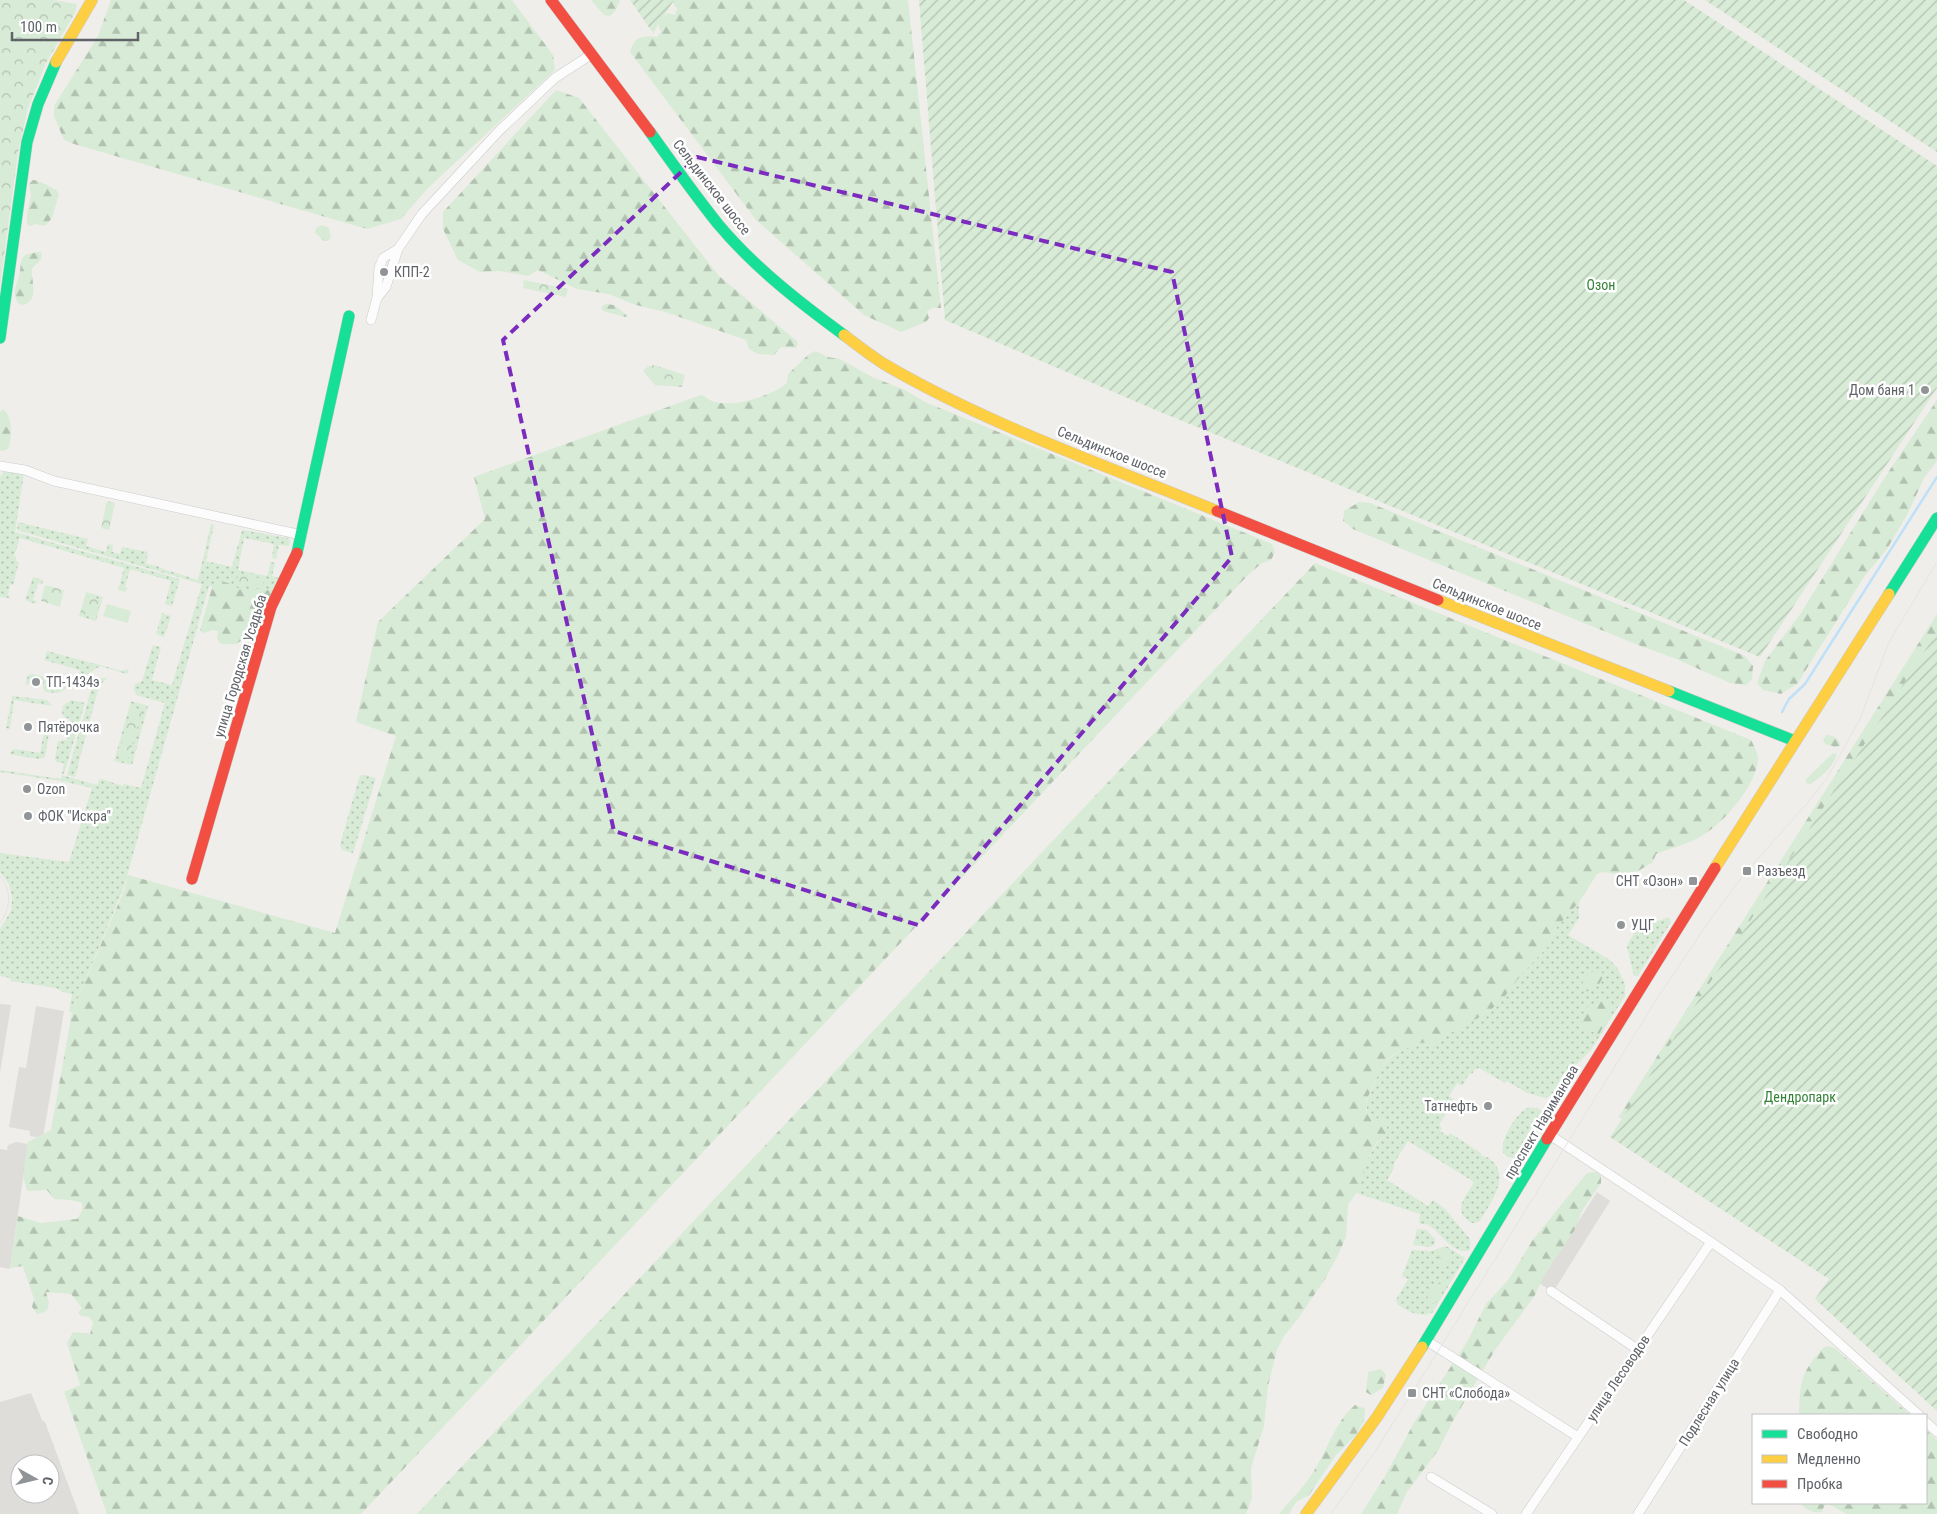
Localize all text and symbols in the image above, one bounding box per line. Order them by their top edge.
scale bar [12,10,139,42]
text: 100 m [20,18,57,36]
street label: Сельдинское шоссе [670,136,754,238]
place label: КПП-2 [394,264,430,280]
marker: КПП-2 [378,266,390,278]
park label: Озон [1587,277,1615,293]
place label: Дом баня 1 [1849,382,1915,398]
marker: Дом баня 1 [1919,384,1931,396]
street label: Сельдинское шоссе [1055,423,1169,481]
street label: Сельдинское шоссе [1430,575,1544,633]
street label: улица Городская Усадьба [211,593,269,739]
place label: ТП-1434э [46,674,100,690]
marker: ТП-1434э [30,676,42,688]
place label: Пятёрочка [38,719,100,735]
marker: Пятёрочка [22,721,34,733]
place label: Ozon [37,781,65,797]
marker: Ozon [21,783,33,795]
place label: ФОК "Искра" [38,808,111,824]
marker: ФОК "Искра" [22,810,34,822]
place label: Разъезд [1757,863,1806,879]
marker: Разъезд [1741,865,1753,877]
place label: СНТ «Озон» [1616,873,1683,889]
marker: СНТ «Озон» [1687,875,1699,887]
place label: УЦГ [1631,917,1655,933]
marker: УЦГ [1615,919,1627,931]
street label: проспект Нариманова [1501,1062,1581,1182]
park label: Дендропарк [1764,1089,1836,1105]
place label: Татнефть [1424,1098,1478,1114]
marker: Татнефть [1482,1100,1494,1112]
street label: улица Лесоводов [1583,1332,1653,1424]
street label: Подлесная улица [1676,1355,1742,1449]
place label: СНТ «Слобода» [1422,1385,1510,1401]
marker: СНТ «Слобода» [1406,1387,1418,1399]
legend [1752,1414,1927,1504]
text: Свободно [1797,1425,1858,1443]
text: Медленно [1797,1450,1861,1468]
north arrow [10,1454,60,1504]
text: Пробка [1797,1475,1843,1493]
text: С [39,1476,56,1486]

